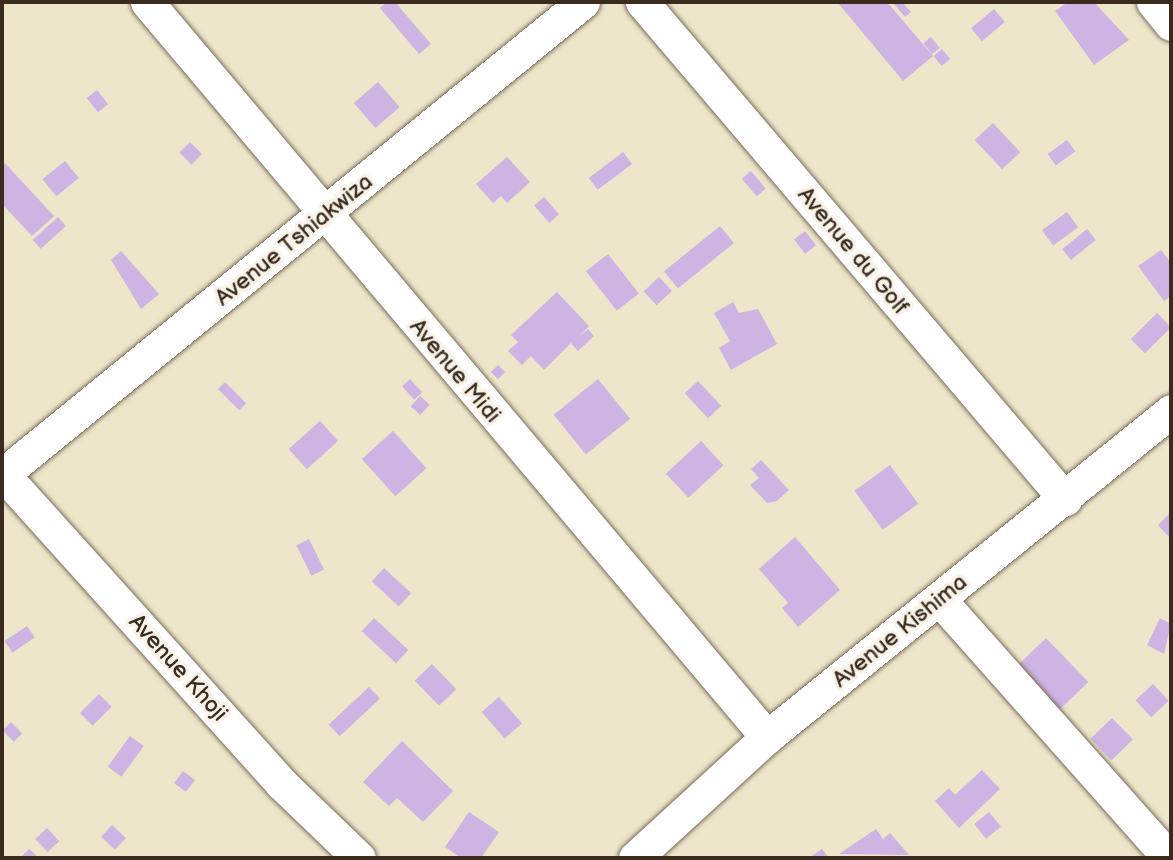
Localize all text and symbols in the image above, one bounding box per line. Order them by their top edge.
street label: Avenue Tshiakwiza [209,168,379,312]
street label: Avenue du Golf [792,182,914,320]
street label: Avenue Midi [404,313,506,429]
street label: Avenue Kishima [827,568,973,694]
street label: Avenue Khoji [123,609,233,727]

